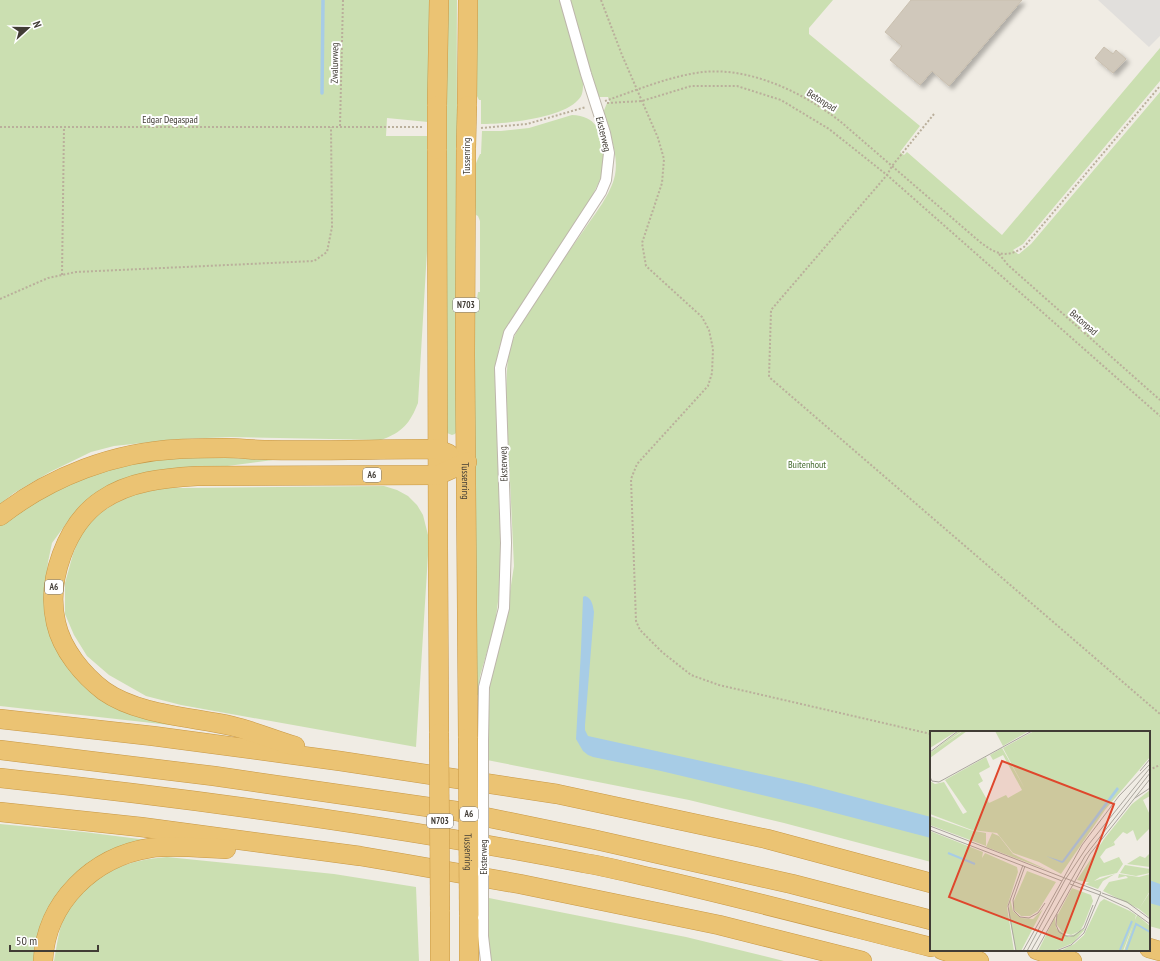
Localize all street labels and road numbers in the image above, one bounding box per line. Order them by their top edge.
street label: Zwaluwweg [328,42,341,84]
street label: Betonpad [804,86,839,115]
street label: Edgar Degaspad [142,113,198,126]
street label: Eksterweg [593,115,614,153]
street label: Tussenring [460,138,473,174]
road number: N703 [453,298,479,312]
street label: Betonpad [1067,307,1100,338]
street label: Eksterweg [496,446,511,482]
street label: Tussenring [459,462,472,500]
road number: A6 [363,468,381,482]
road number: A6 [45,580,63,594]
road number: A6 [460,807,478,821]
road number: N703 [427,814,453,828]
street label: Tussenring [462,834,475,870]
street label: Eksterweg [477,839,490,875]

